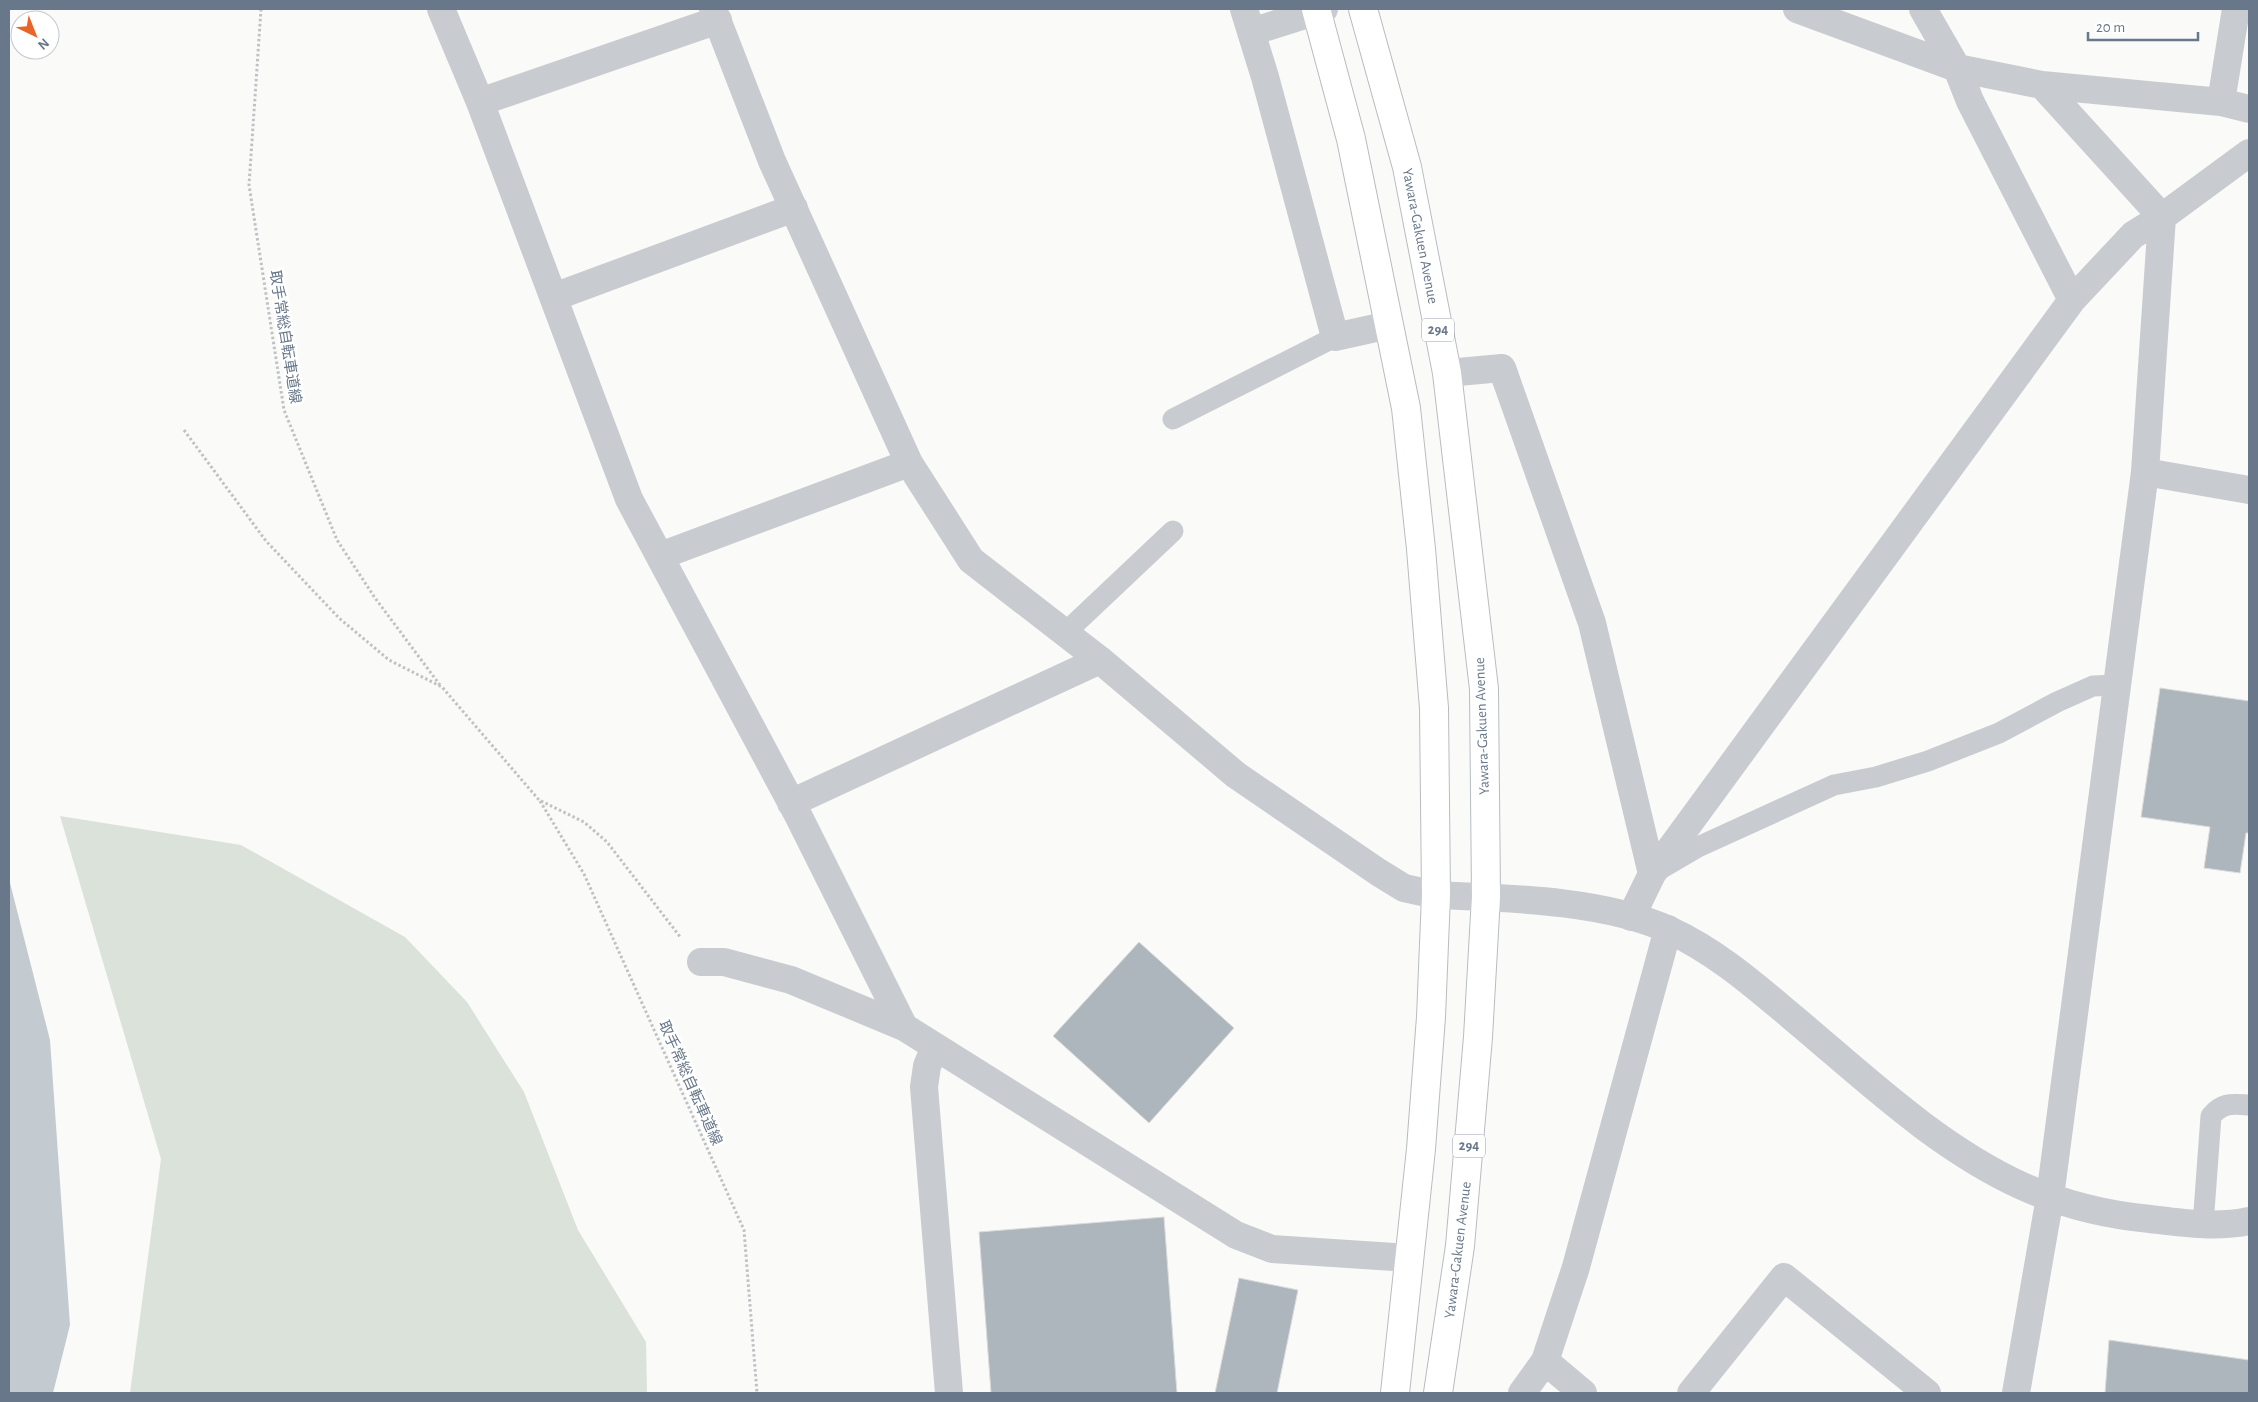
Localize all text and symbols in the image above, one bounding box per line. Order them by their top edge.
north arrow [10,10,60,60]
scale bar [2088,10,2198,42]
text: 20 m [2096,20,2125,35]
text: N [35,35,52,52]
street label: Yawara-Gakuen Avenue [1400,167,1441,305]
street label: 取手常総自転車道線 [267,269,304,405]
road number: 294 [1422,318,1454,342]
street label: Yawara-Gakuen Avenue [1472,657,1492,795]
street label: 取手常総自転車道線 [656,1018,725,1148]
road number: 294 [1453,1134,1485,1158]
street label: Yawara-Gakuen Avenue [1442,1181,1474,1319]

